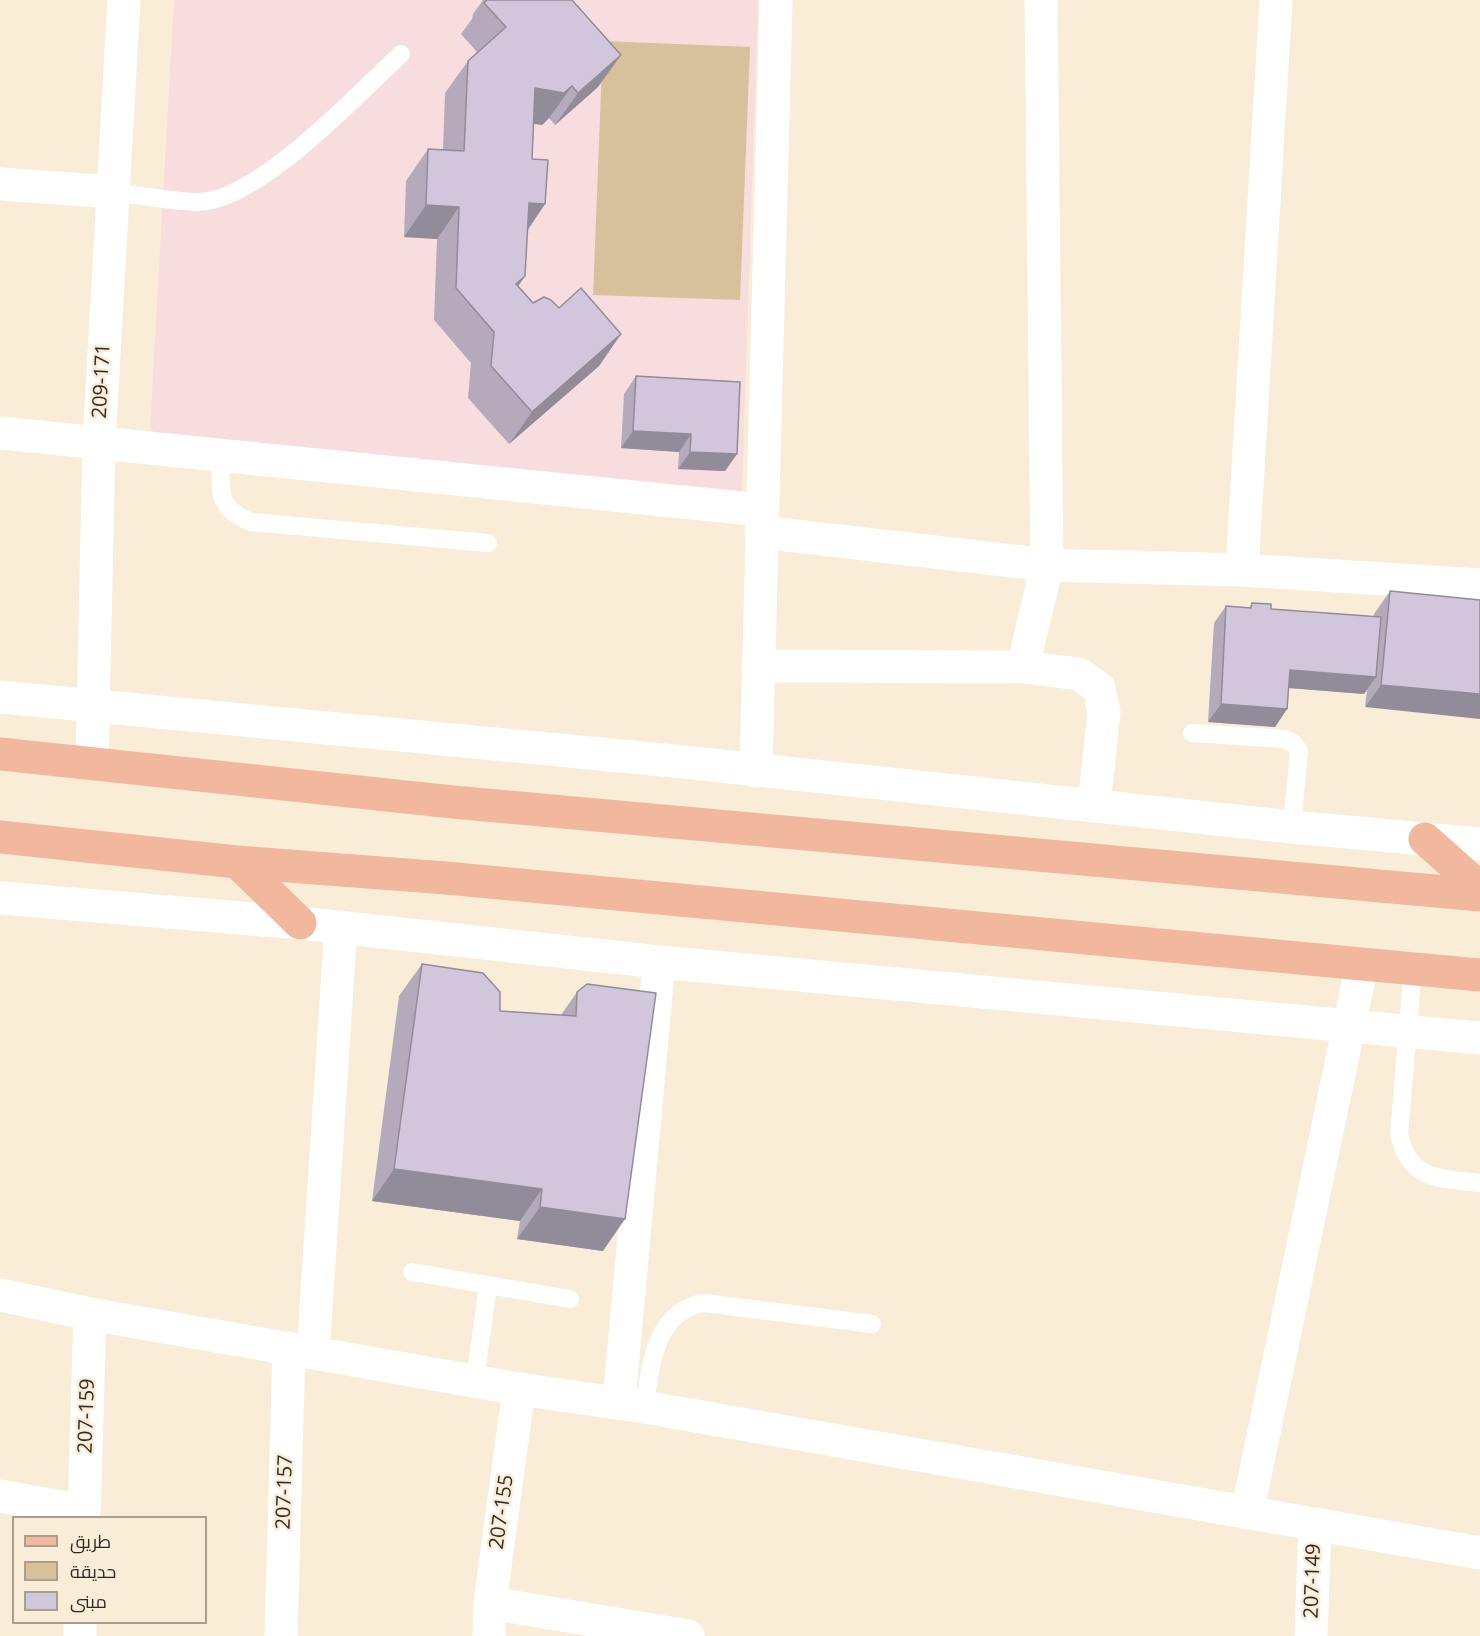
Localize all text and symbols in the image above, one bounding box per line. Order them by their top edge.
street label: 209-171 [88,343,116,419]
street label: 207-159 [74,1378,100,1454]
street label: 207-157 [272,1454,298,1530]
street label: 207-155 [485,1473,519,1551]
legend [12,1516,207,1624]
text: طريق [70,1529,111,1553]
street label: 207-149 [1300,1543,1326,1619]
text: حديقة [70,1559,116,1583]
text: مبنى [70,1589,107,1613]

